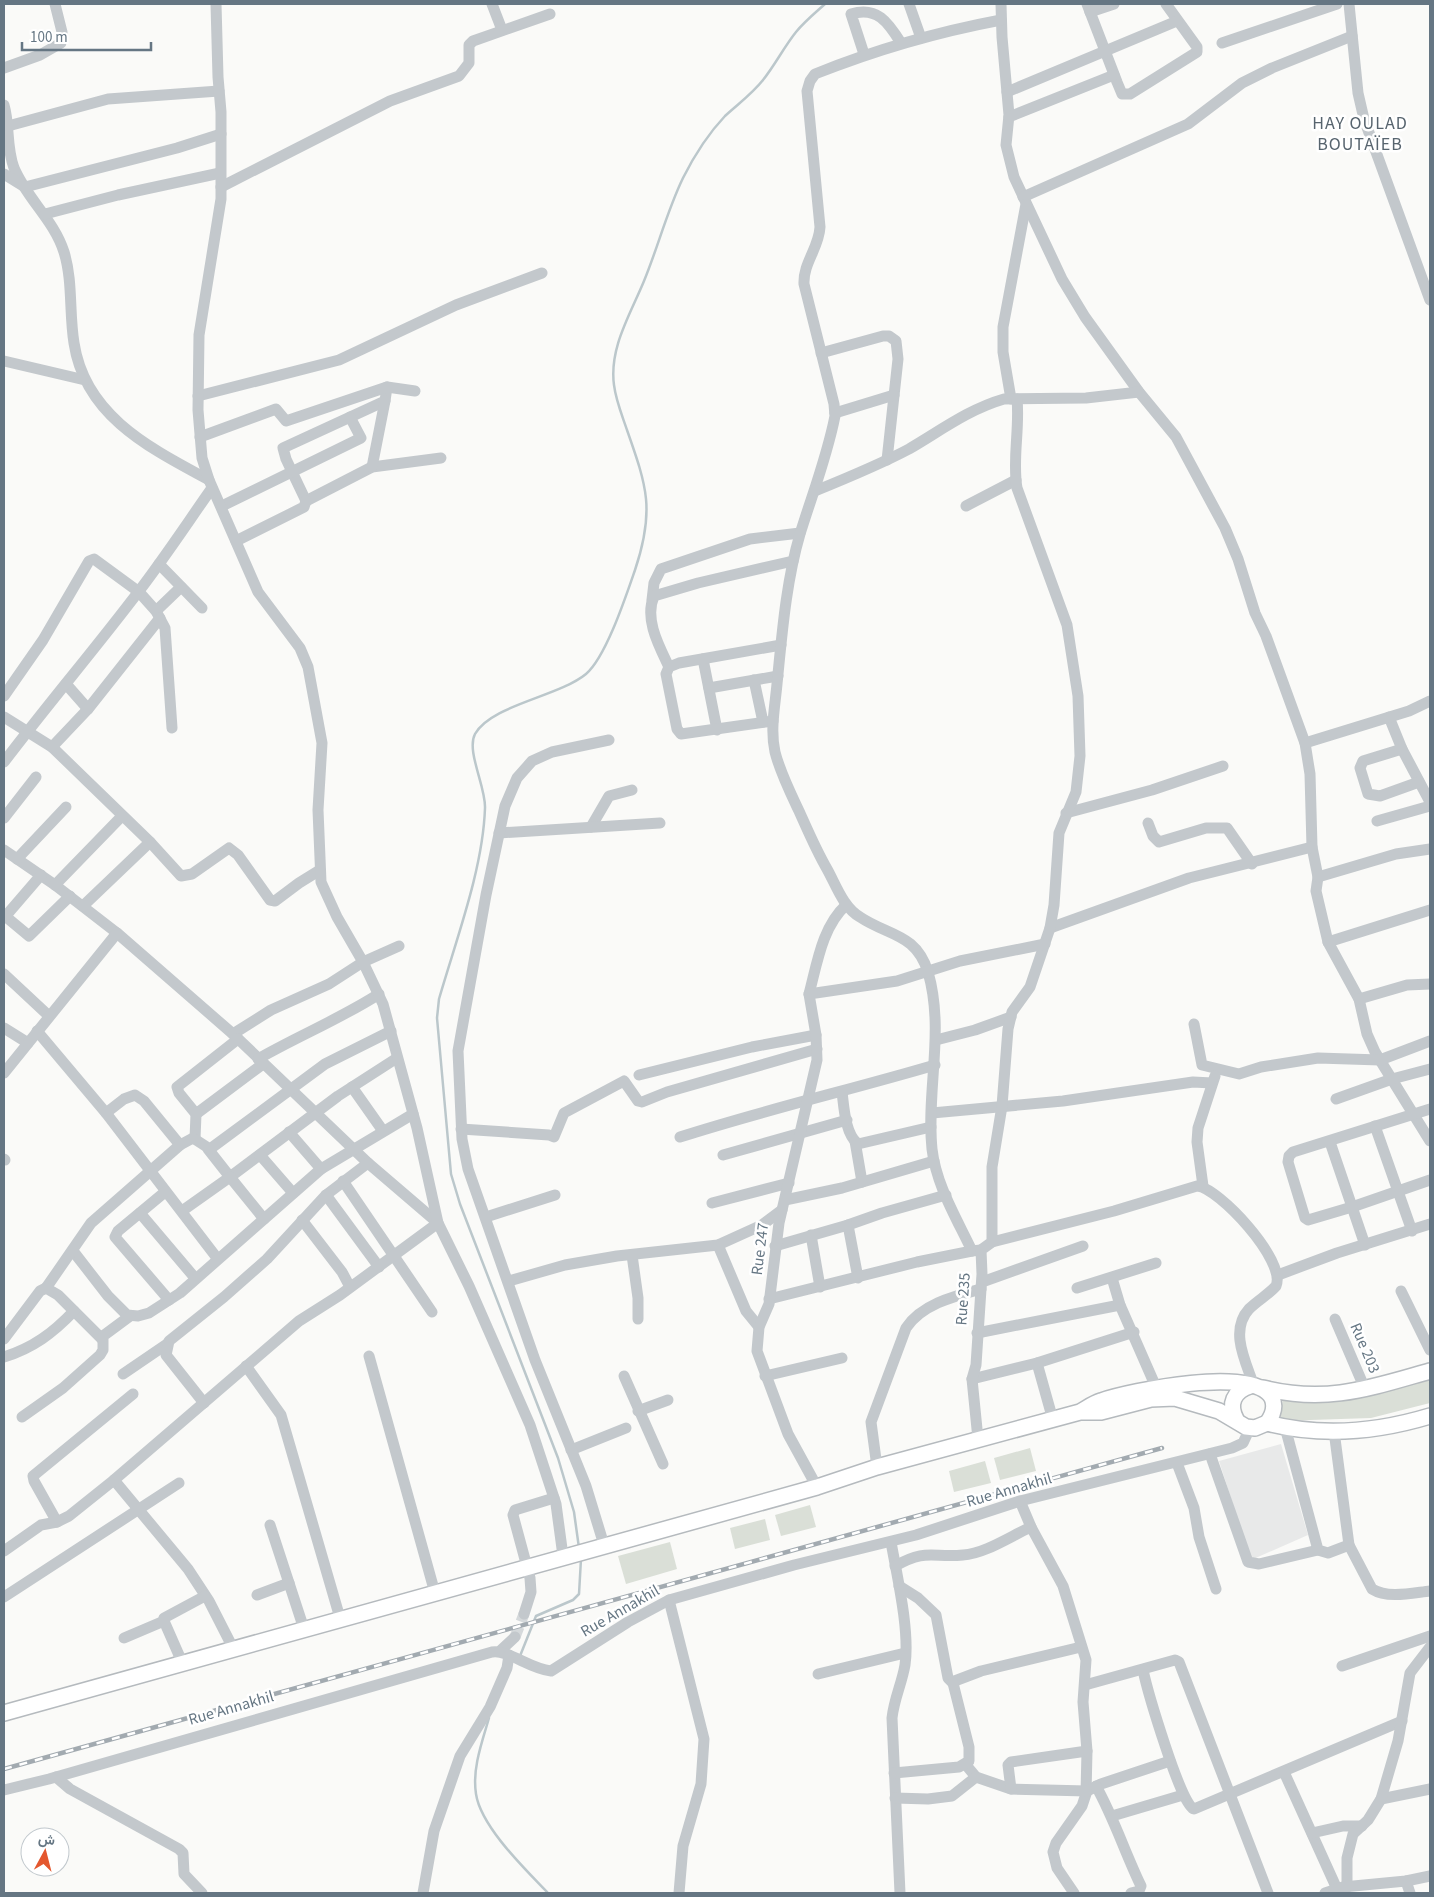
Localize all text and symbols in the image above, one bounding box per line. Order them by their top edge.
scale bar [22,20,151,52]
text: 100 m [30,27,68,48]
district label: HAY OULAD BOUTAÏEB [1312,111,1408,157]
street label: Rue 247 [746,1221,774,1277]
street label: Rue 235 [950,1272,976,1326]
street label: Rue 203 [1345,1319,1385,1377]
street label: Rue Annakhil [964,1467,1054,1513]
street label: Rue Annakhil [576,1580,664,1642]
street label: Rue Annakhil [186,1685,276,1731]
north arrow [20,1827,70,1877]
text: ش [37,1829,56,1851]

